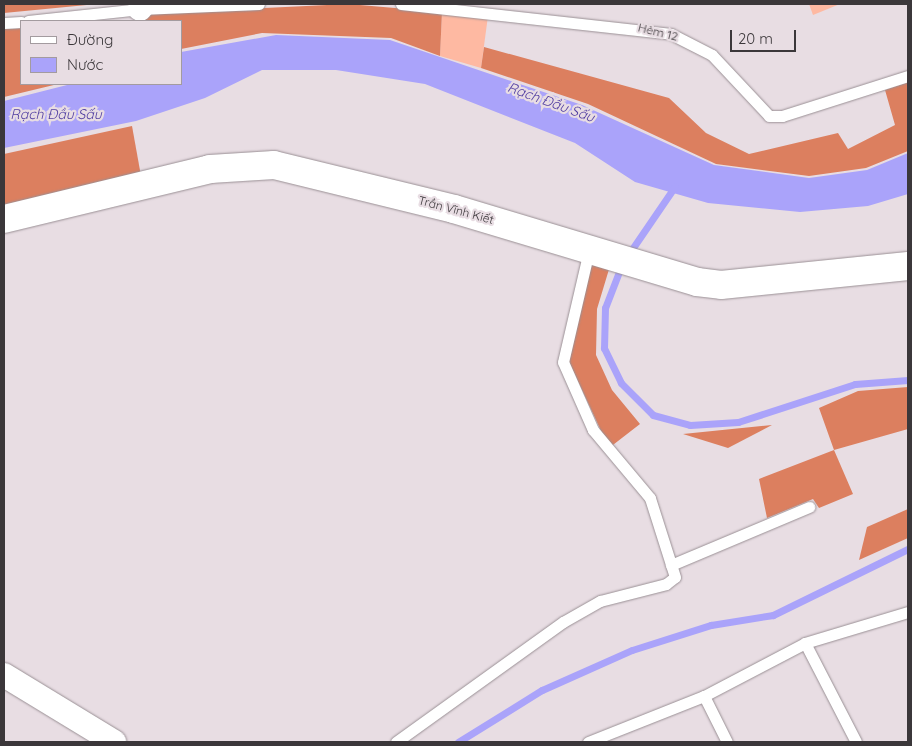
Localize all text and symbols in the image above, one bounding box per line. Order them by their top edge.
legend [20,20,182,85]
street label: Hẻm 12 [636,20,680,44]
scale bar [732,20,798,52]
text: 20 m [738,29,773,48]
text: Đường [67,30,113,49]
text: Nước [67,55,103,74]
water label: Rạch Đầu Sấu [505,78,597,126]
water label: Rạch Đầu Sấu [10,106,102,122]
street label: Trần Vĩnh Kiết [417,193,495,227]

